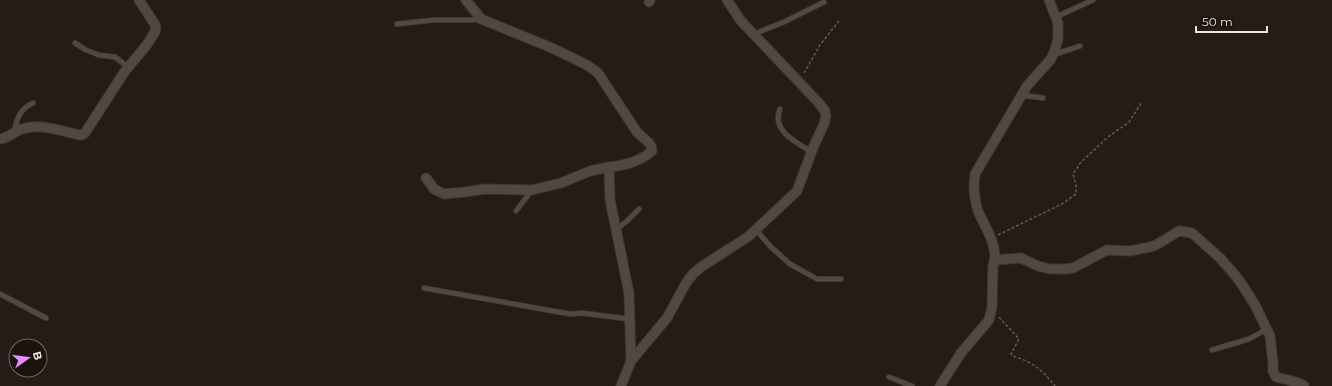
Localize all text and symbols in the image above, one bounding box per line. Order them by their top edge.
scale bar [1196,8,1267,34]
text: 50 m [1202,14,1233,29]
north arrow [8,338,48,378]
text: B [30,350,46,361]

